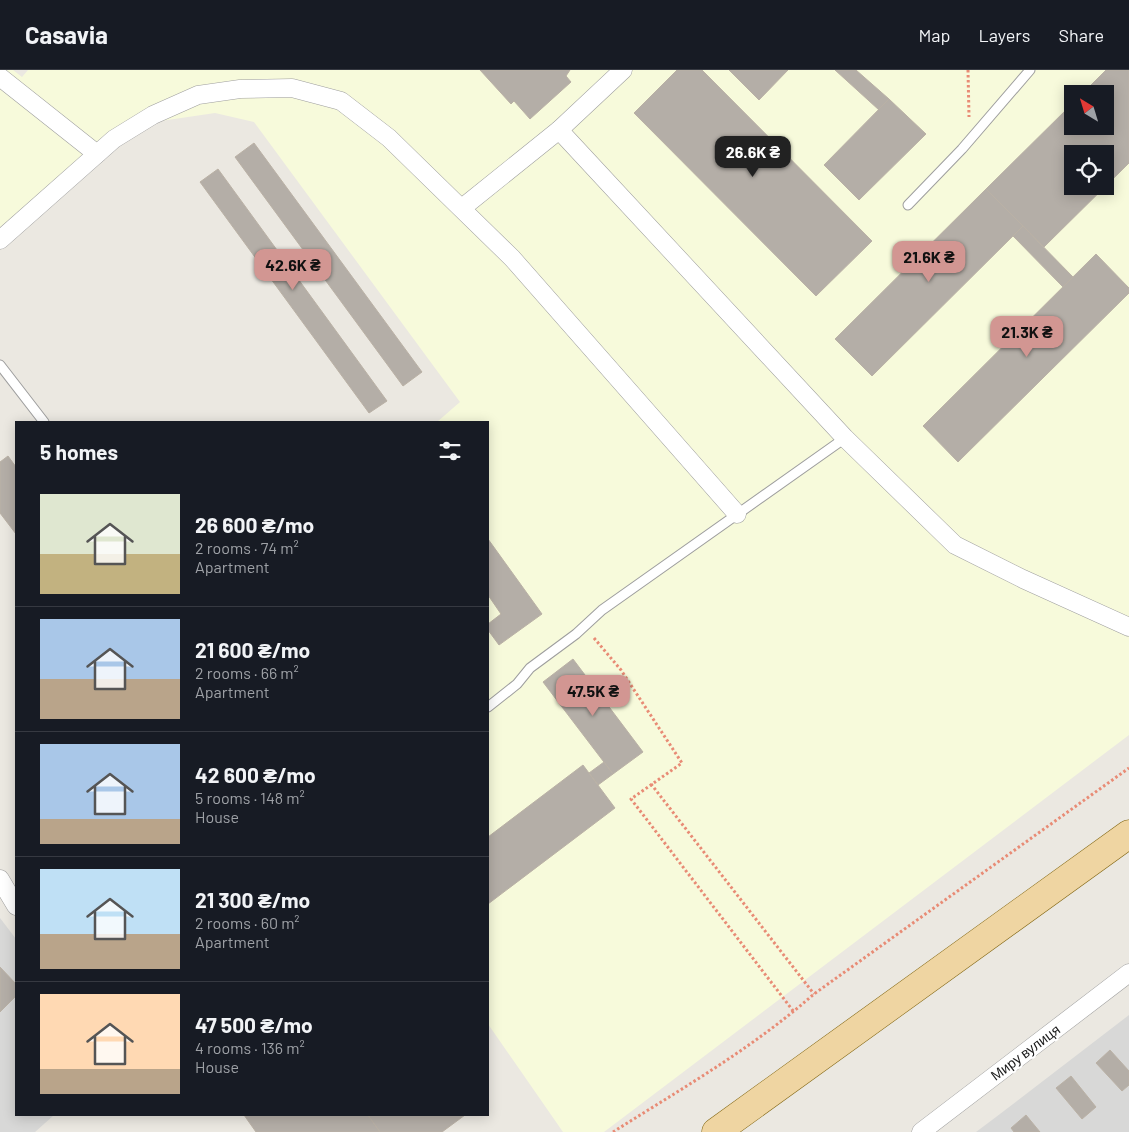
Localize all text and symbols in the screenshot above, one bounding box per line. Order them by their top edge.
text: Casavia [25,20,108,49]
text: Map [918,24,950,46]
text: Layers [978,24,1031,46]
text: Share [1059,24,1104,46]
north arrow [1064,85,1114,135]
map controls [1064,85,1114,195]
pin: 26.6K ₴ [707,136,799,178]
text: 26.6K ₴ [726,142,780,161]
button: locate [1064,145,1114,195]
pin: 21.6K ₴ [883,240,975,283]
text: 21.6K ₴ [903,247,955,266]
pin: 42.6K ₴ [247,248,339,291]
text: 42.6K ₴ [265,255,321,274]
pin: 21.3K ₴ [981,316,1073,358]
text: 21.3K ₴ [1001,322,1053,341]
icon: filters [436,437,464,465]
text: 5 homes [40,439,118,464]
text: 26 600 ₴/mo [195,512,314,537]
icon: home [80,514,140,574]
text: 2 rooms · 74 m² [195,538,299,557]
text: Apartment [195,557,270,576]
text: 21 600 ₴/mo [195,637,310,662]
icon: home [80,639,140,699]
text: 2 rooms · 66 m² [195,663,299,682]
pin: 47.5K ₴ [547,674,639,717]
text: 47.5K ₴ [567,681,619,700]
text: Apartment [195,682,270,701]
text: 42 600 ₴/mo [195,762,316,787]
icon: home [80,764,140,824]
text: 5 rooms · 148 m² [195,788,305,807]
text: House [195,807,239,826]
text: 21 300 ₴/mo [195,887,310,912]
icon: home [80,889,140,949]
text: 2 rooms · 60 m² [195,913,300,932]
text: Apartment [195,932,270,951]
text: 47 500 ₴/mo [195,1012,313,1037]
icon: home [80,1014,140,1074]
street label: Миру вулиця [987,1020,1063,1084]
text: 4 rooms · 136 m² [195,1038,305,1057]
text: House [195,1057,239,1076]

